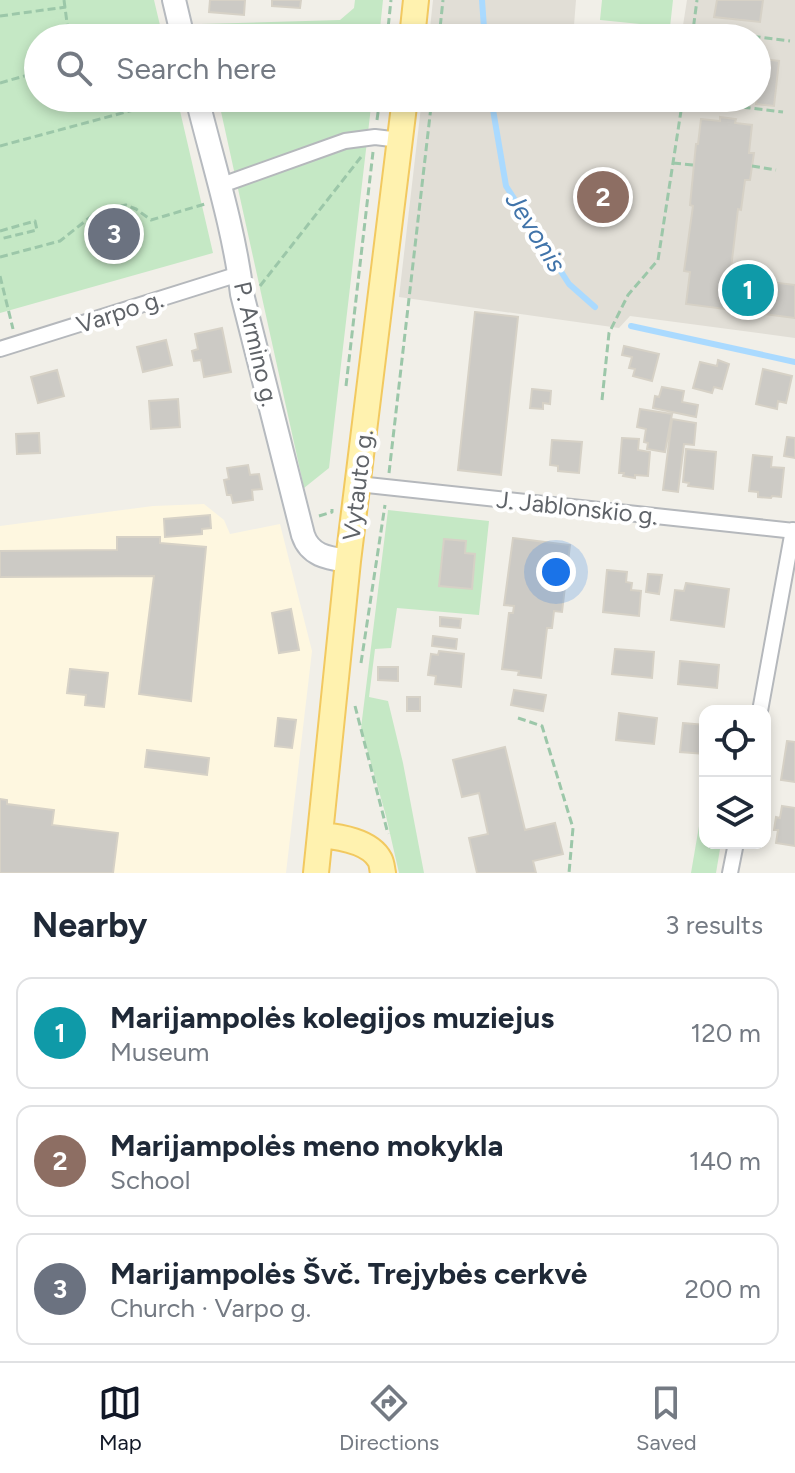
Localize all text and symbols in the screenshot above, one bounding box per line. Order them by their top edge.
search box [24,24,771,112]
icon: search [52,46,96,90]
text: Search here [116,50,276,87]
pin: 2 [577,167,629,227]
water label: Jevonis [498,185,573,278]
pin: 3 [88,204,140,264]
pin: 1 [722,260,774,320]
street label: P. Armino g. [228,279,285,409]
street label: Varpo g. [73,284,167,339]
street label: Vytauto g. [336,428,379,542]
street label: J. Jablonskio g. [495,485,659,530]
your location [536,552,576,592]
map controls [699,705,771,849]
button: locate [699,705,771,777]
button: layers [699,777,771,849]
text: Nearby [32,905,147,946]
text: 3 results [665,909,763,941]
text: Marijampolės kolegijos muziejus [110,999,554,1036]
text: 1 [55,1017,65,1049]
text: 120 m [691,1017,761,1049]
text: Museum [110,1036,209,1068]
text: Marijampolės meno mokykla [110,1127,503,1164]
text: 2 [52,1145,68,1177]
text: 140 m [689,1145,761,1177]
text: School [110,1164,190,1196]
text: Marijampolės Švč. Trejybės cerkvė [110,1255,587,1292]
text: 3 [53,1273,67,1305]
text: 200 m [685,1273,761,1305]
text: Church · Varpo g. [110,1292,311,1324]
tab: Map [98,1381,142,1456]
tab: Directions [339,1381,439,1456]
tab: Saved [636,1381,697,1456]

